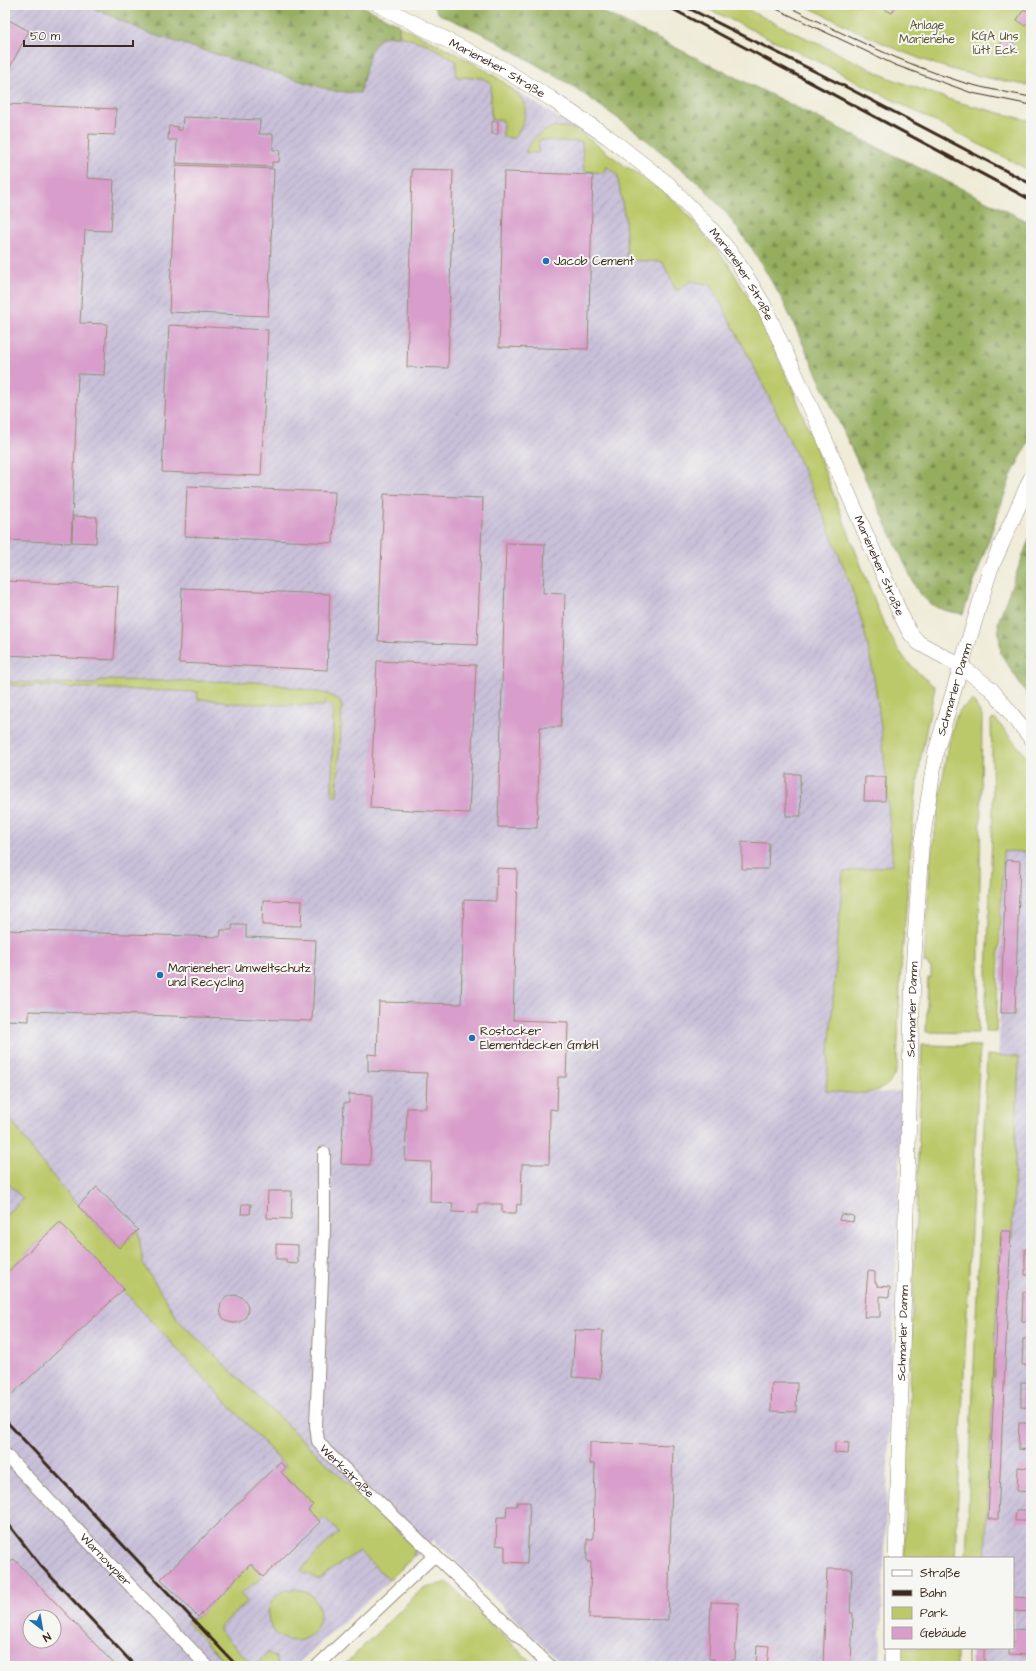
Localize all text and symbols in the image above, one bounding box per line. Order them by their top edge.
park label: Anlage Marienehe [899,17,955,48]
scale bar [24,22,133,48]
text: 50 m [30,28,61,45]
park label: KGA Uns lütt Eck [972,28,1018,59]
street label: Marieneher Straße [446,34,549,102]
street label: Marieneher Straße [705,224,778,324]
place label: Jacob Cement [554,253,634,270]
marker: Jacob Cement [541,256,551,266]
street label: Marieneher Straße [850,513,909,619]
street label: Schmarler Damm [932,640,976,738]
place label: Marieneher Umweltschutz und Recycling [168,960,311,992]
street label: Schmarler Damm [902,960,922,1057]
marker: Marieneher Umweltschutz und Recycling [155,970,165,980]
place label: Rostocker Elementdecken GmbH [480,1023,599,1054]
marker: Rostocker Elementdecken GmbH [467,1033,477,1043]
street label: Schmarler Damm [893,1284,912,1381]
street label: Werkstraße [315,1441,379,1502]
street label: Warnowpier [76,1529,136,1590]
legend [884,1557,1014,1649]
text: Straße [920,1565,961,1582]
text: Bahn [920,1585,947,1602]
text: Park [920,1605,948,1622]
north arrow [22,1609,62,1649]
text: Gebäude [920,1625,967,1642]
text: N [40,1629,54,1645]

